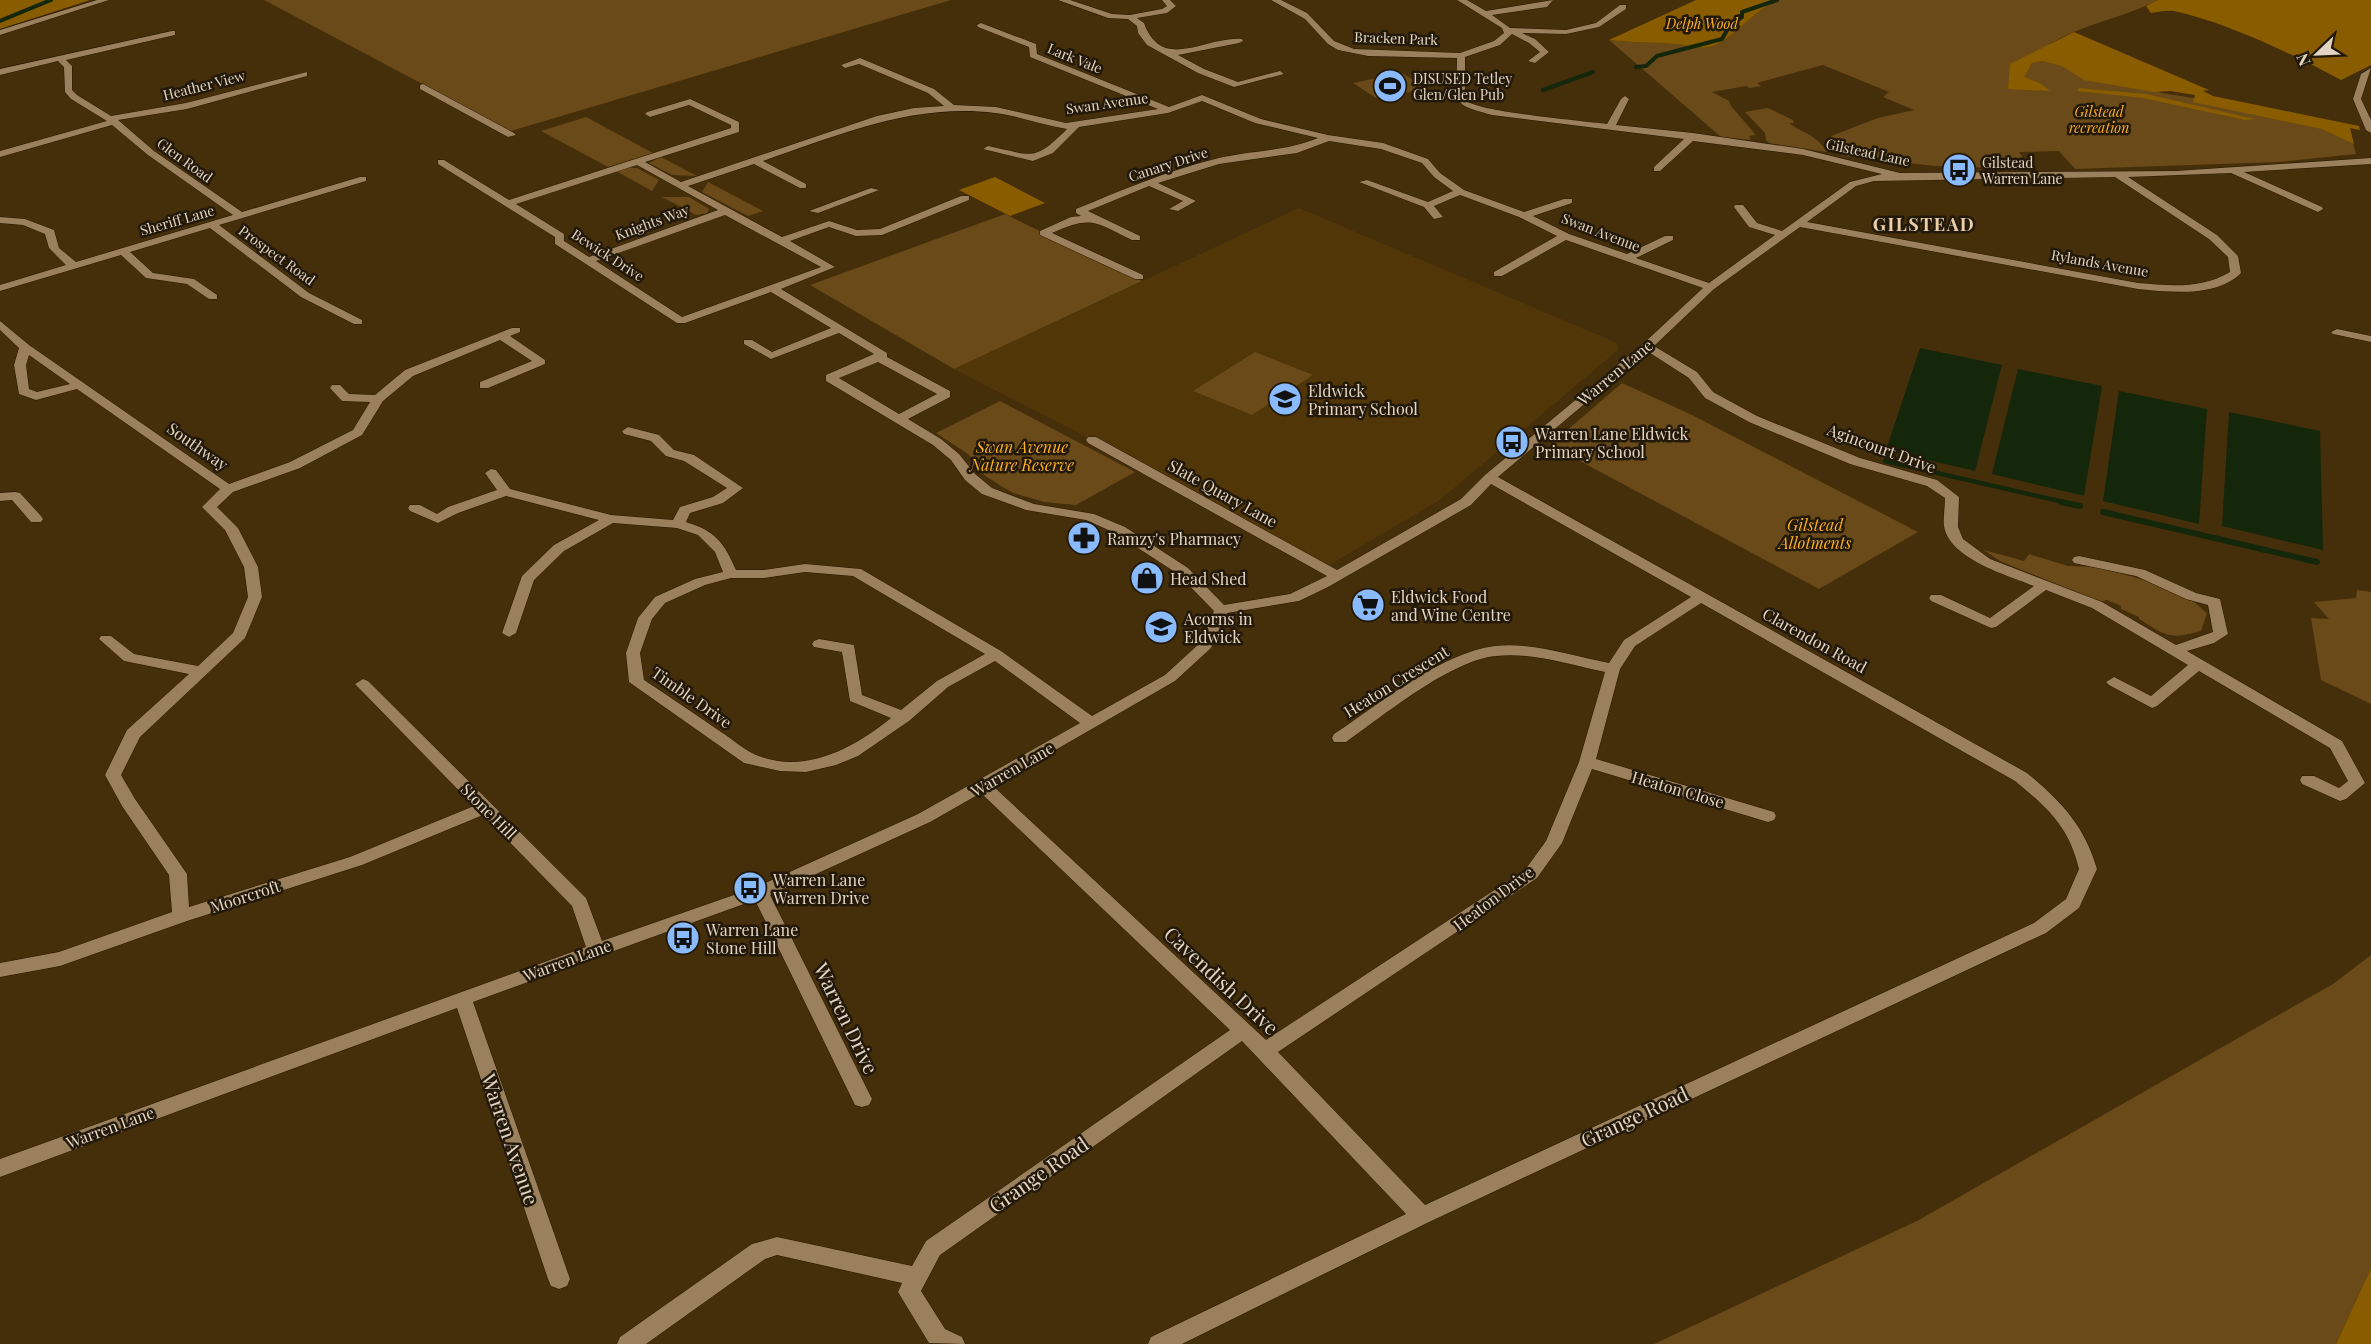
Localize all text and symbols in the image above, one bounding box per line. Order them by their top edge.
park label: Delph Wood [1665,14,1738,33]
north arrow [2287,24,2347,84]
street label: Bracken Park [1354,27,1438,49]
street label: Lark Vale [1045,38,1105,78]
text: N [2291,50,2315,69]
street label: Heather View [161,66,247,104]
sports icon: DISUSED Tetley Glen/Glen Pub [1372,68,1408,104]
place label: DISUSED Tetley Glen/Glen Pub [1413,69,1512,104]
street label: Swan Avenue [1065,88,1149,118]
park label: Gilstead recreation [2069,102,2129,137]
street label: Glen Road [153,133,217,187]
street label: Gilstead Lane [1824,134,1912,170]
street label: Canary Drive [1126,142,1210,186]
bus stop icon: Gilstead Warren Lane [1941,152,1977,188]
place label: Gilstead Warren Lane [1981,153,2063,188]
street label: Sheriff Lane [138,200,216,240]
street label: Knights Way [612,200,692,244]
street label: Swan Avenue [1559,208,1643,256]
district label: GILSTEAD [1873,212,1975,236]
street label: Prospect Road [235,221,319,289]
street label: Bewick Drive [568,225,648,285]
street label: Rylands Avenue [2050,245,2150,281]
street label: Warren Lane [1572,334,1657,410]
place label: Eldwick Primary School [1308,380,1418,419]
school or university icon: Eldwick Primary School [1267,381,1303,417]
street label: Southway [163,417,233,475]
street label: Agincourt Drive [1824,418,1939,477]
place label: Warren Lane Eldwick Primary School [1534,423,1688,462]
bus stop icon: Warren Lane Eldwick Primary School [1494,424,1530,460]
park label: Swan Avenue Nature Reserve [968,436,1074,475]
street label: Slate Quary Lane [1165,454,1281,532]
park label: Gilstead Allotments [1777,514,1851,553]
pharmacy icon: Ramzy's Pharmacy [1066,520,1102,556]
place label: Ramzy's Pharmacy [1107,528,1241,549]
shop icon: Head Shed [1129,560,1165,596]
place label: Head Shed [1170,568,1247,589]
place label: Eldwick Food and Wine Centre [1391,586,1511,625]
supermarket icon: Eldwick Food and Wine Centre [1350,587,1386,623]
street label: Clarendon Road [1759,603,1871,677]
place label: Acorns in Eldwick [1183,608,1253,647]
school or university icon: Acorns in Eldwick [1143,609,1179,645]
street label: Heaton Crescent [1340,640,1453,722]
street label: Timble Drive [648,662,736,732]
street label: Warren Lane [966,737,1057,802]
street label: Heaton Close [1629,766,1727,812]
street label: Stone Hill [457,779,522,844]
street label: Heaton Drive [1449,861,1537,935]
place label: Warren Lane Warren Drive [772,869,869,908]
bus stop icon: Warren Lane Warren Drive [732,870,768,906]
street label: Moorcroft [207,875,283,917]
place label: Warren Lane Stone Hill [705,919,798,958]
bus stop icon: Warren Lane Stone Hill [665,920,701,956]
street label: Cavendish Drive [1159,920,1285,1040]
street label: Warren Lane [519,934,614,986]
street label: Warren Drive [808,957,886,1078]
street label: Warren Avenue [476,1069,546,1208]
street label: Grange Road [1576,1079,1692,1153]
street label: Warren Lane [62,1101,157,1153]
street label: Grange Road [983,1130,1093,1218]

